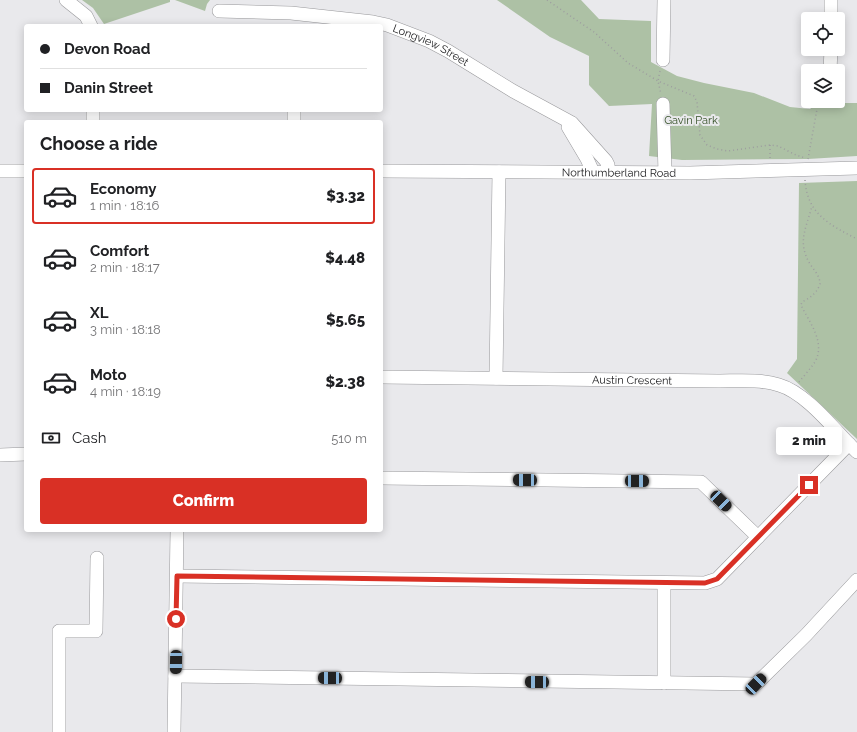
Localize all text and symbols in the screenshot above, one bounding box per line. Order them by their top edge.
map controls [801,12,845,108]
button: locate [801,12,845,56]
street label: Longview Street [391,21,471,69]
text: Devon Road [64,40,150,58]
button: layers [801,64,845,108]
text: Danin Street [64,79,153,97]
park label: Gavin Park [664,114,718,127]
text: Choose a ride [40,133,158,154]
street label: Northumberland Road [562,166,676,179]
icon: car [42,178,78,214]
text: Economy [90,180,157,198]
text: $3.32 [326,187,365,205]
text: 1 min · 18:16 [90,198,159,213]
icon: car [42,240,78,276]
text: Comfort [90,242,149,260]
text: $4.48 [325,249,365,267]
text: 2 min · 18:17 [90,260,160,275]
icon: car [42,302,78,338]
text: XL [90,304,108,322]
text: $5.65 [326,311,365,329]
text: 3 min · 18:18 [90,322,161,337]
icon: car [42,364,78,400]
text: Moto [90,366,127,384]
text: $2.38 [325,373,365,391]
street label: Austin Crescent [592,373,672,387]
text: 4 min · 18:19 [90,384,161,399]
icon: cash [40,427,62,449]
callout: 2 min [776,427,842,455]
text: Cash [72,429,106,447]
text: 510 m [331,431,367,446]
text: 2 min [792,433,826,448]
car [513,474,537,486]
car [625,475,649,487]
route end [800,476,818,494]
button: Confirm [40,478,367,524]
car [708,488,734,514]
route start [167,610,185,628]
car [170,650,182,674]
car [743,671,769,697]
car [318,672,342,684]
car [525,676,549,688]

